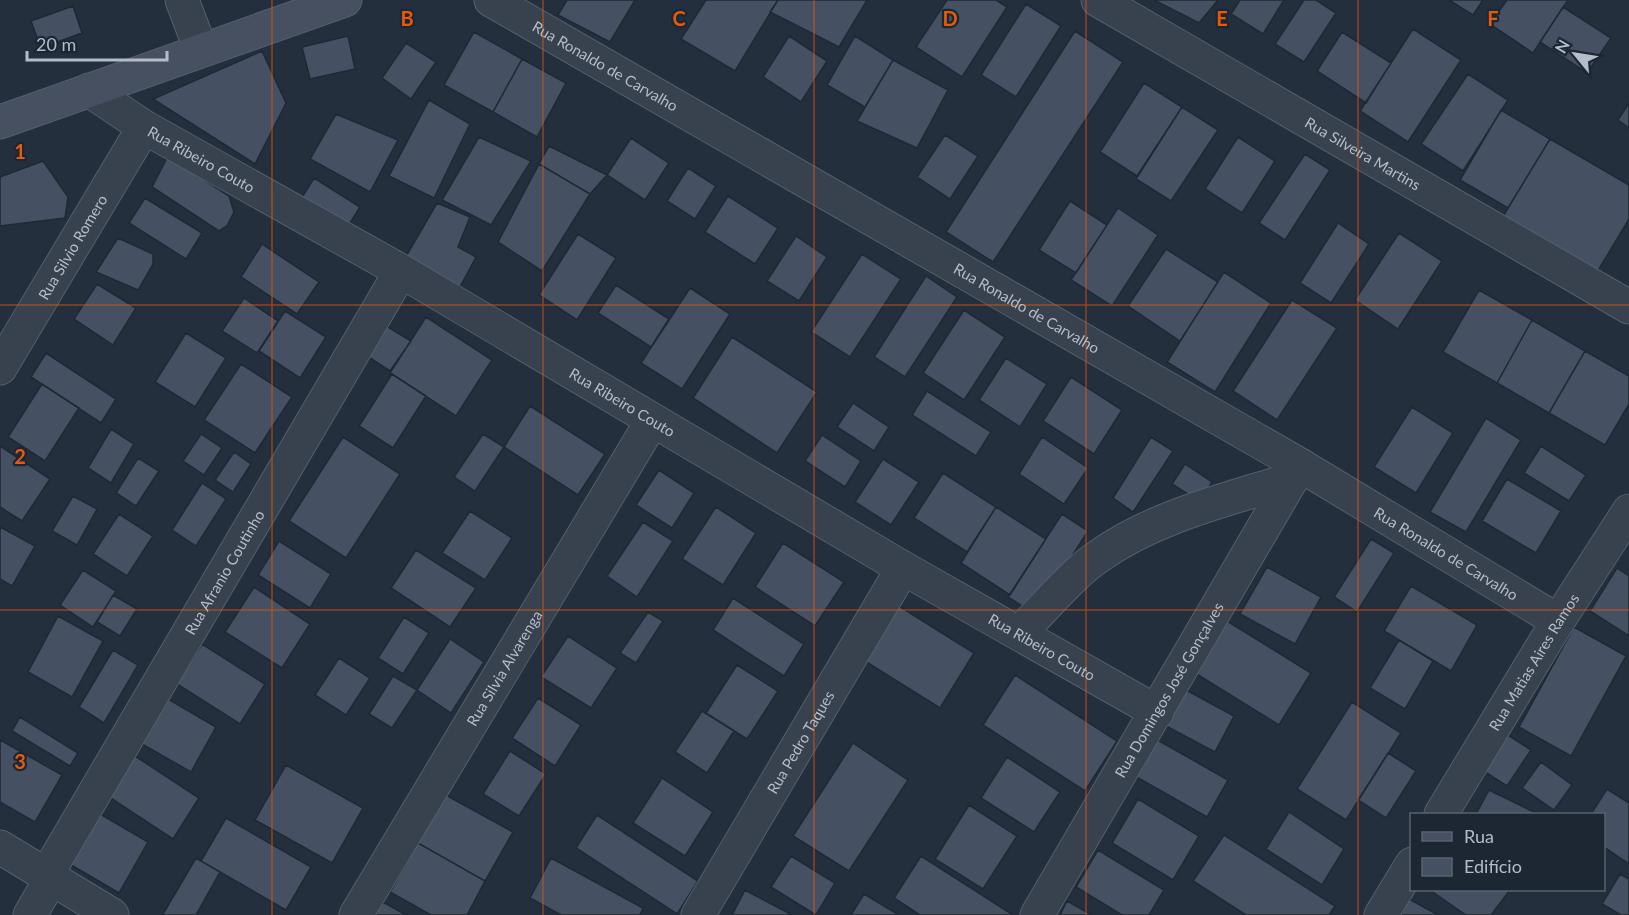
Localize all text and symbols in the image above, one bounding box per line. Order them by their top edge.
text: B [400,6,414,30]
text: D [942,6,958,30]
text: E [1216,6,1228,30]
text: F [1487,6,1499,30]
street label: Rua Ronaldo de Carvalho [529,16,681,114]
scale bar [27,24,166,62]
north arrow [1545,24,1605,84]
text: 20 m [36,33,76,55]
text: N [1550,36,1573,56]
street label: Rua Silveira Martins [1302,113,1424,194]
street label: Rua Ribeiro Couto [145,122,258,196]
text: 1 [14,139,26,163]
street label: Rua Silvio Romero [34,191,111,303]
street label: Rua Ronaldo de Carvalho [951,259,1103,357]
street label: Rua Ribeiro Couto [566,364,678,440]
text: 2 [14,444,26,468]
street label: Rua Ronaldo de Carvalho [1371,503,1521,604]
street label: Rua Afranio Coutinho [181,506,268,638]
street label: Rua Matias Aires Ramos [1485,590,1582,734]
street label: Rua Domingos José Gonçalves [1111,599,1227,780]
street label: Rua Silvia Alvarenga [462,607,546,729]
street label: Rua Ribeiro Couto [986,609,1099,684]
street label: Rua Pedro Taques [763,687,838,797]
text: 3 [14,749,26,773]
legend [1410,813,1605,891]
text: Rua [1464,825,1494,847]
text: Edifício [1464,855,1522,877]

